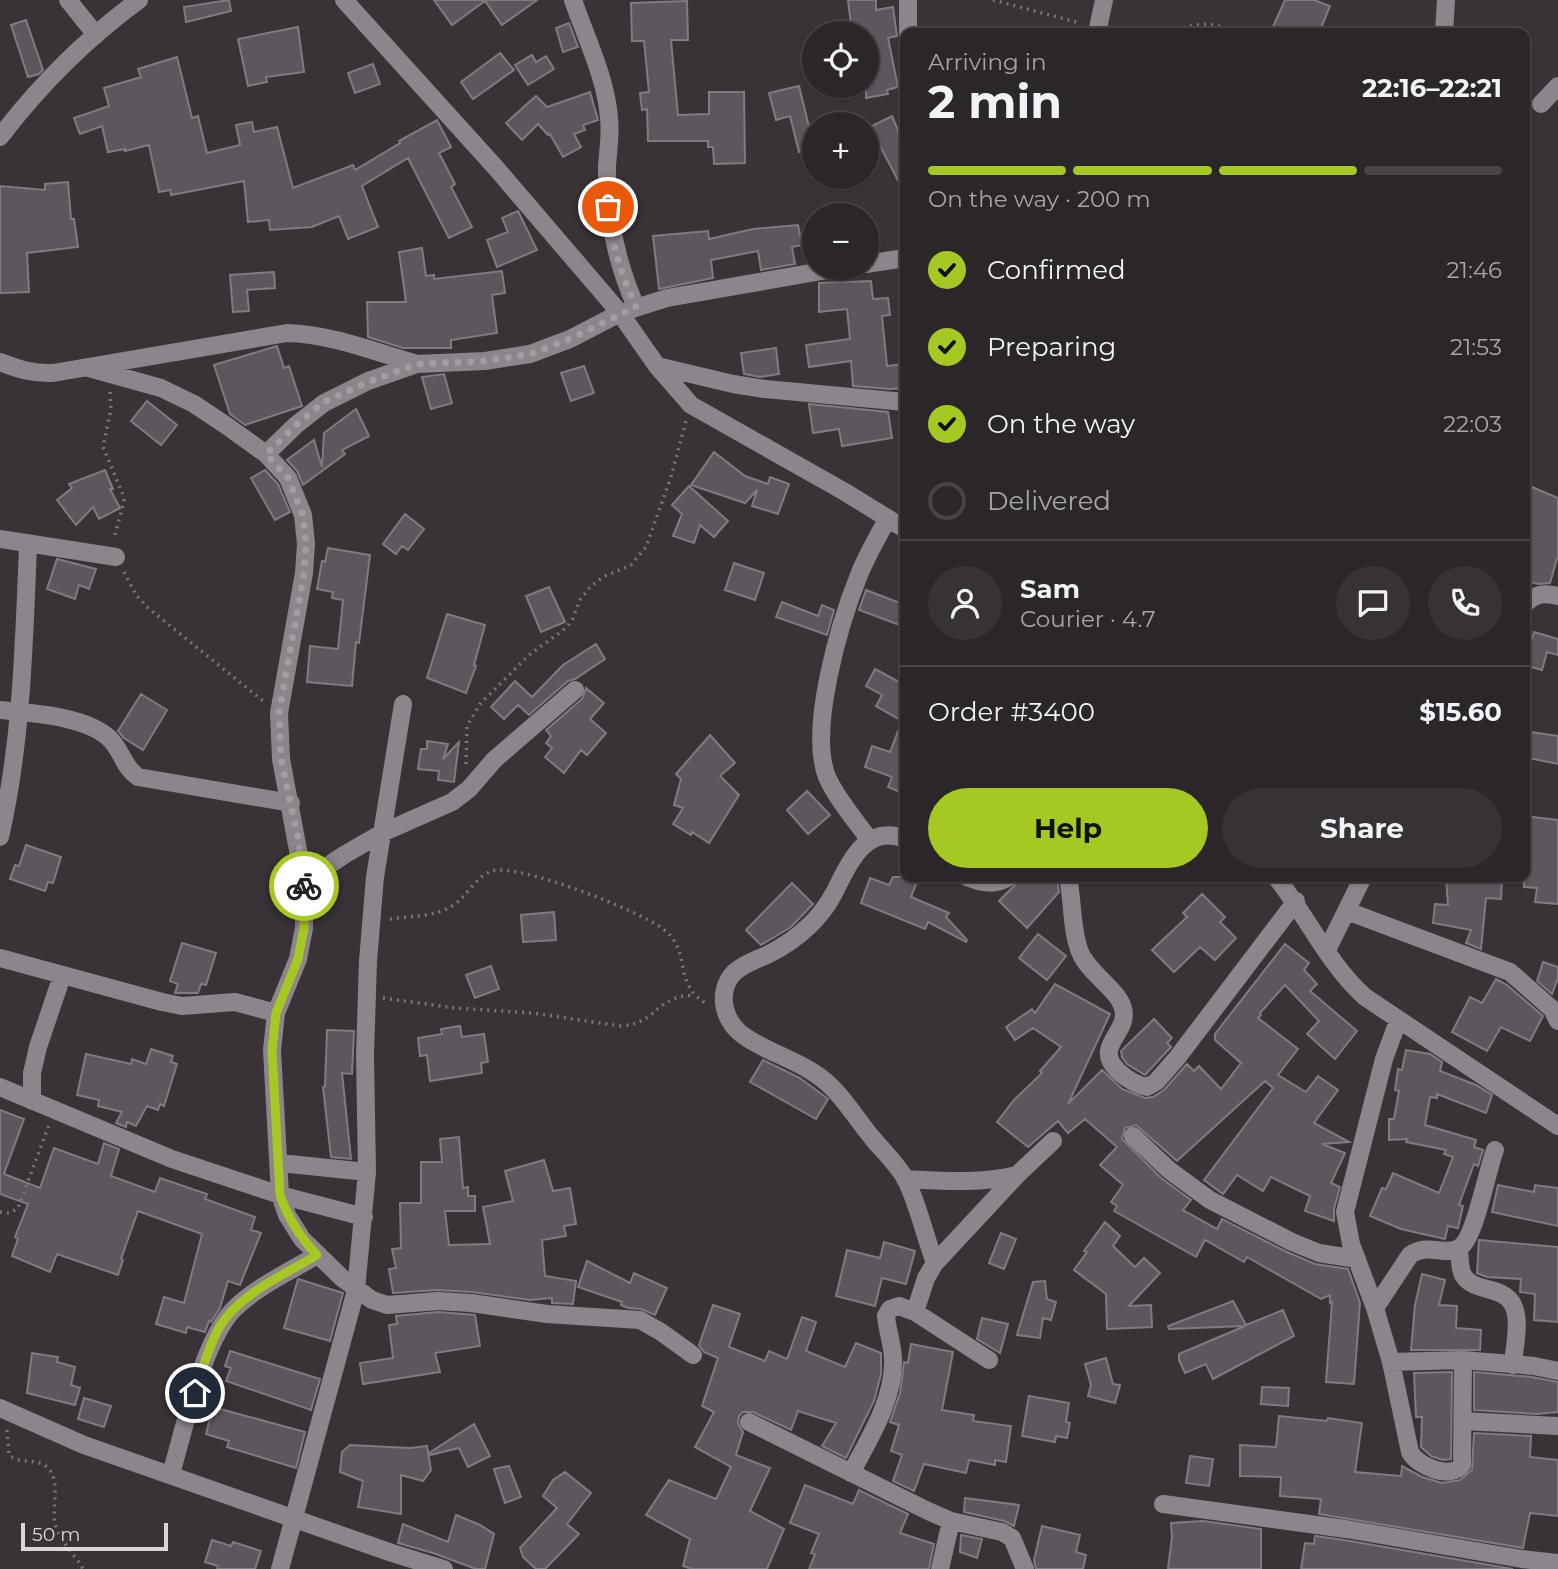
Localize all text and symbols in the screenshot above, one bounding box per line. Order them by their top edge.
map controls [802,21,879,280]
button: locate [802,21,879,98]
text: Arriving in [928,48,1047,76]
text: 22:16–22:21 [1362,72,1502,104]
text: 2 min [928,73,1062,130]
button: + [802,112,879,189]
pin [578,177,638,237]
text: On the way · 200 m [928,185,1151,213]
icon: bag [589,188,627,226]
button: − [802,203,879,280]
icon: check [928,251,966,289]
text: Confirmed [987,254,1126,286]
text: 21:46 [1447,256,1502,284]
icon: check [928,328,966,366]
text: Preparing [987,331,1116,363]
text: 21:53 [1450,333,1502,361]
icon: check [928,405,966,443]
text: On the way [987,408,1135,440]
text: 22:03 [1443,410,1502,438]
text: Delivered [987,485,1111,517]
button: person [928,566,1002,640]
button: chat [1336,566,1410,640]
button: phone [1428,566,1502,640]
text: Sam [1020,573,1080,605]
text: Courier · 4.7 [1020,605,1156,633]
text: Order #3400 [928,696,1095,728]
text: $15.60 [1419,696,1502,728]
button: Help [928,788,1208,868]
button: Share [1222,788,1502,868]
courier [269,851,339,921]
icon: bike [285,867,323,905]
pin [165,1363,225,1423]
icon: home [176,1374,214,1412]
scale bar [21,1520,168,1552]
text: 50 m [32,1523,80,1546]

